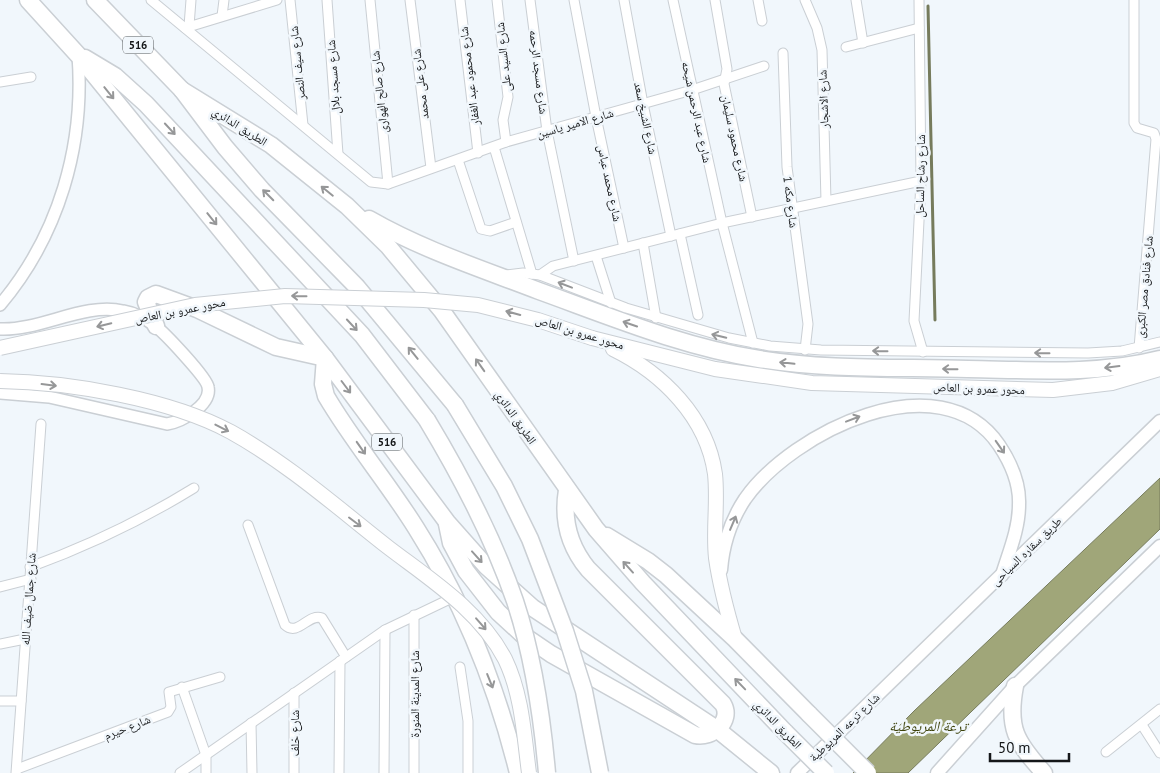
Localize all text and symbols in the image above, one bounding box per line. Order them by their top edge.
street label: شارع السيد على [492,21,515,93]
street label: شارع سيف النصر [286,25,309,102]
street label: شارع محمود عبد الغفار [455,26,484,127]
street label: شارع مسجد الرحمه [525,29,552,115]
road number: 516 [123,36,153,54]
street label: شارع مسجد بلال [323,39,344,114]
street label: شارع على محمد [408,48,433,120]
street label: شارع صالح الهوارى [367,50,392,134]
street label: شارع عبد الرحمن شيحه [678,60,715,164]
street label: شارع الاشجار [814,69,833,130]
street label: شارع الشيخ سعد [630,81,661,156]
one-way arrow [104,86,115,99]
street label: شارع محمود سليمان [717,93,752,183]
street label: الطريق الدائري [208,103,271,152]
street label: شارع الامير ياسين [535,105,616,142]
one-way arrow [164,123,176,135]
street label: شارع رشاح الساحل [912,134,929,218]
street label: شارع محمد عباس [594,143,625,223]
street label: شارع مكه 1 [779,175,802,229]
one-way arrow [321,185,334,196]
one-way arrow [261,189,274,201]
one-way arrow [206,212,217,225]
street label: شارع فنادق مصر الكبرى [1132,235,1157,339]
one-way arrow [557,280,573,289]
one-way arrow [291,291,308,301]
street label: محور عمرو بن العاص [134,294,227,326]
one-way arrow [505,308,521,317]
street label: محور عمرو بن العاص [534,311,626,353]
one-way arrow [346,318,358,331]
one-way arrow [622,319,638,329]
one-way arrow [96,321,112,330]
one-way arrow [711,331,727,340]
one-way arrow [872,346,888,356]
one-way arrow [408,347,419,360]
one-way arrow [1035,348,1051,358]
one-way arrow [475,358,485,372]
one-way arrow [780,358,796,368]
one-way arrow [1104,362,1120,372]
one-way arrow [942,364,958,373]
street label: محور عمرو بن العاص [933,379,1025,397]
one-way arrow [40,380,56,390]
one-way arrow [341,380,351,394]
street label: الطريق الدائري [489,387,540,449]
one-way arrow [844,414,860,423]
one-way arrow [215,423,230,433]
road number: 516 [372,434,402,451]
one-way arrow [995,439,1005,453]
one-way arrow [356,441,366,455]
street label: طريق سقاره السياحى [987,513,1065,589]
one-way arrow [348,516,361,527]
one-way arrow [728,516,738,531]
one-way arrow [472,550,483,563]
street label: شارع جمال ضيف الله [17,552,40,646]
one-way arrow [622,560,633,573]
one-way arrow [475,618,486,631]
street label: شارع المدينة المنورة [407,650,423,738]
one-way arrow [485,673,495,688]
one-way arrow [734,678,746,691]
street label: شارع ترعه المريوطية [806,689,883,765]
street label: الطريق الدائري [749,696,805,754]
street label: شارع خلف [287,710,303,756]
street label: شارع حيرم [102,711,153,744]
water label: ترعة المريوطية [889,717,970,735]
scale bar [990,730,1069,762]
text: 50 m [998,738,1031,757]

